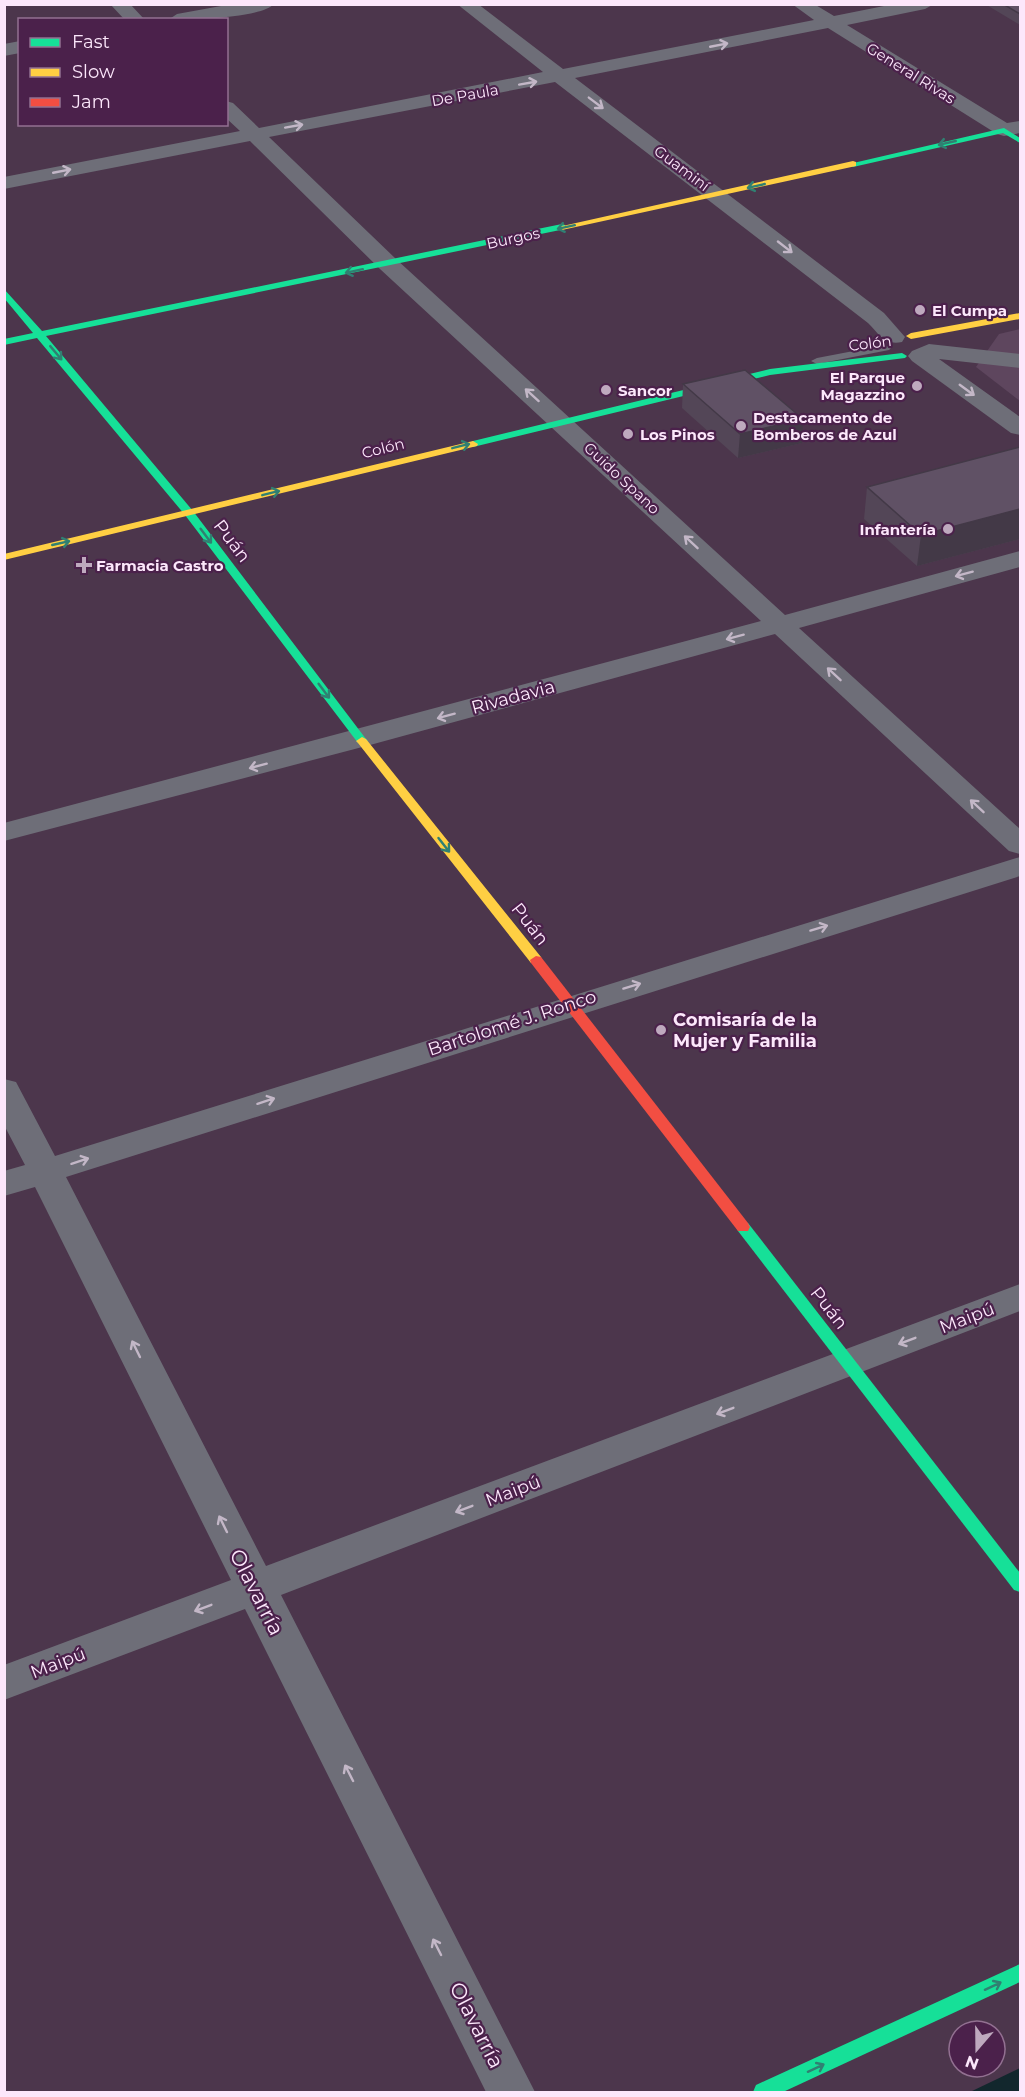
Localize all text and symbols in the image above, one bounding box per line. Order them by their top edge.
legend [18,18,228,126]
text: Fast [72,31,110,53]
street label: General Rivas [863,38,959,108]
one-way arrow [709,39,728,50]
text: Slow [72,61,115,83]
one-way arrow [517,77,537,88]
street label: De Paula [430,80,500,110]
text: Jam [71,91,111,113]
one-way arrow [588,97,604,109]
one-way arrow [284,120,304,131]
one-way arrow [937,138,957,149]
street label: Guaminí [650,141,714,196]
one-way arrow [52,165,71,176]
one-way arrow [747,181,766,192]
one-way arrow [556,221,575,233]
street label: Burgos [485,223,541,253]
one-way arrow [776,241,792,254]
one-way arrow [345,266,364,277]
place label: El Cumpa [932,301,1007,320]
marker: El Cumpa [913,303,927,317]
street label: Colón [847,331,893,355]
one-way arrow [49,345,62,361]
place label: El Parque Magazzino [821,368,905,404]
marker: El Parque Magazzino [910,379,924,393]
place label: Sancor [618,381,673,400]
marker: Sancor [599,383,613,397]
one-way arrow [959,384,975,396]
one-way arrow [524,388,539,402]
place label: Destacamento de Bomberos de Azul [753,408,897,444]
marker: Destacamento de Bomberos de Azul [734,419,748,433]
place label: Los Pinos [640,425,715,444]
marker: Los Pinos [621,427,635,441]
street label: Colón [360,434,406,462]
street label: Guido Spano [580,438,664,518]
one-way arrow [451,440,470,452]
one-way arrow [262,486,281,498]
street label: Puán [209,515,255,567]
place label: Infantería [860,520,936,539]
marker: Infantería [941,522,955,536]
one-way arrow [200,528,213,544]
one-way arrow [683,535,698,549]
one-way arrow [52,537,71,549]
place label: Farmacia Castro [96,556,224,575]
marker: Farmacia Castro [77,558,91,572]
one-way arrow [955,569,974,580]
one-way arrow [726,631,745,643]
one-way arrow [827,667,842,681]
street label: Rivadavia [469,675,557,719]
one-way arrow [318,683,330,699]
one-way arrow [437,710,456,722]
one-way arrow [248,761,267,772]
one-way arrow [970,799,985,813]
one-way arrow [438,837,451,853]
street label: Puán [507,898,553,950]
one-way arrow [809,922,828,933]
one-way arrow [622,980,641,991]
street label: Bartolomé J. Ronco [425,985,599,1061]
place label: Comisaría de la Mujer y Familia [673,1009,817,1052]
marker: Comisaría de la Mujer y Familia [654,1023,668,1037]
one-way arrow [256,1095,275,1106]
one-way arrow [70,1154,89,1165]
street label: Puán [806,1282,852,1334]
street label: Maipú [936,1298,998,1338]
one-way arrow [898,1336,917,1347]
one-way arrow [130,1341,141,1359]
one-way arrow [716,1406,735,1417]
street label: Maipú [482,1471,544,1511]
one-way arrow [455,1505,474,1516]
one-way arrow [217,1515,228,1533]
street label: Olavarría [225,1545,289,1639]
one-way arrow [194,1603,213,1614]
street label: Maipú [27,1643,89,1683]
one-way arrow [342,1764,354,1782]
one-way arrow [431,1938,442,1956]
street label: Olavarría [445,1978,509,2072]
one-way arrow [983,1980,1001,1992]
north arrow [947,2019,1007,2079]
text: N [963,2051,981,2074]
one-way arrow [806,2062,824,2073]

